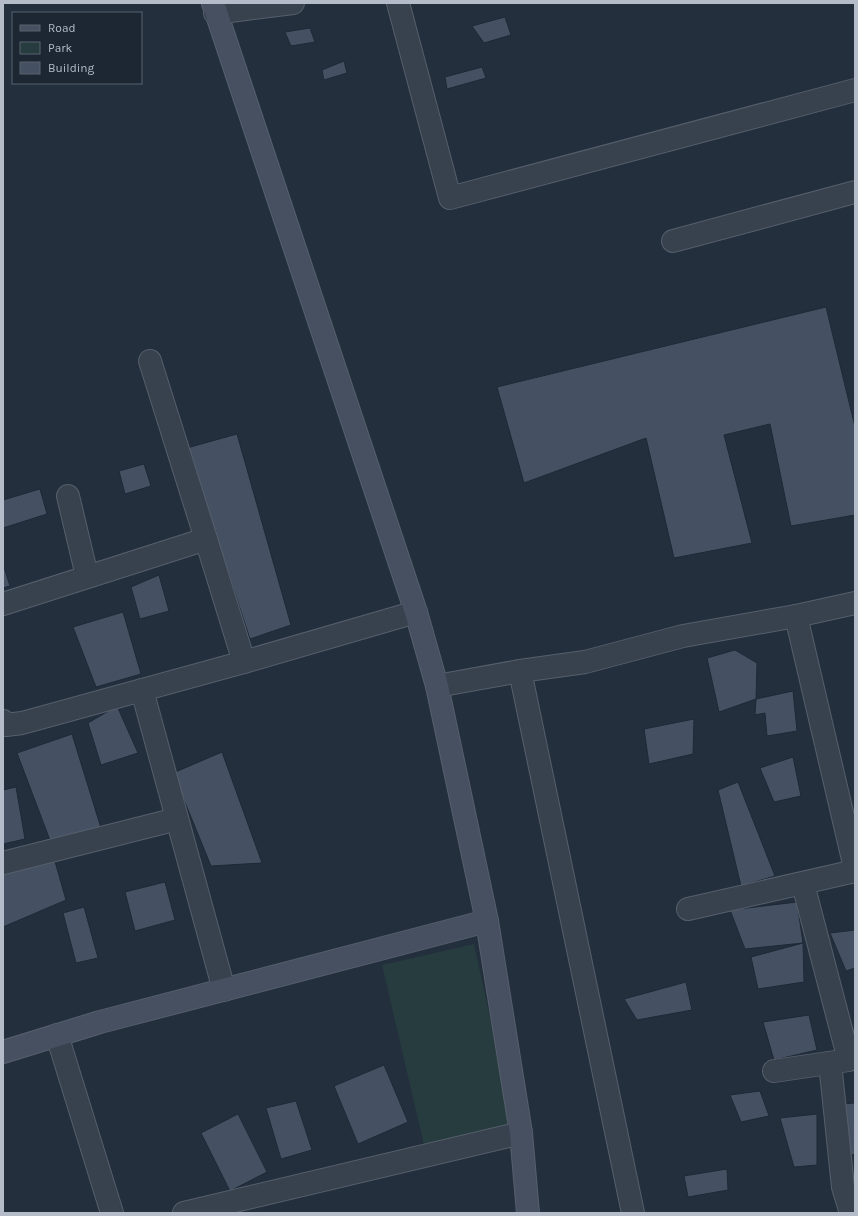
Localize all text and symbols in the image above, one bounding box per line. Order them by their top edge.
legend [12,12,142,84]
text: Road [48,21,76,35]
text: Park [48,41,73,55]
text: Building [48,61,95,75]

